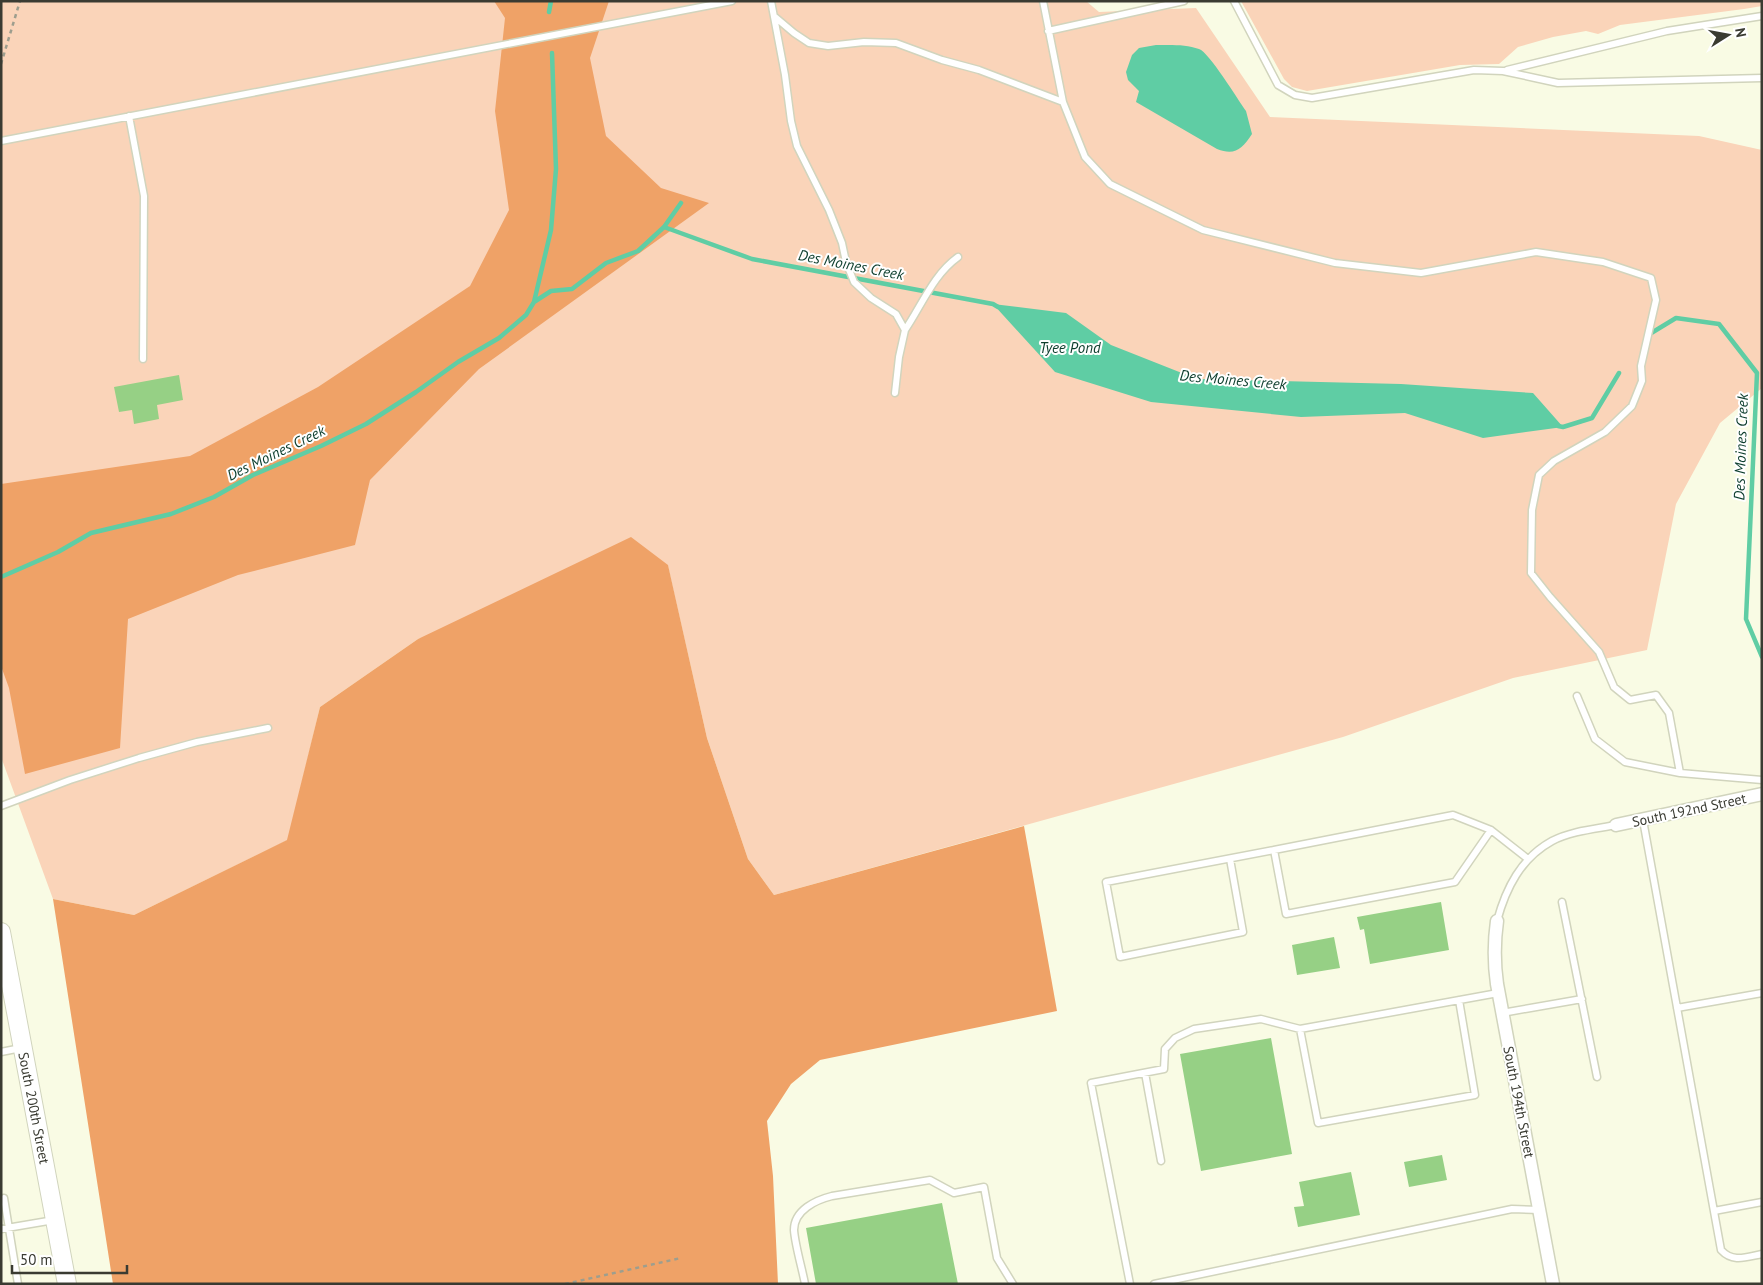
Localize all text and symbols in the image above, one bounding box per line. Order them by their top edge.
north arrow [1703,10,1753,60]
text: N [1731,26,1750,39]
water label: Des Moines Creek [797,245,907,284]
water label: Tyee Pond [1039,338,1101,357]
water label: Des Moines Creek [1179,365,1288,394]
water label: Des Moines Creek [1729,392,1752,501]
water label: Des Moines Creek [224,420,329,485]
street label: South 192nd Street [1630,789,1748,831]
street label: South 194th Street [1499,1045,1539,1160]
street label: South 200th Street [14,1051,54,1166]
scale bar [12,1242,128,1274]
text: 50 m [20,1250,53,1269]

